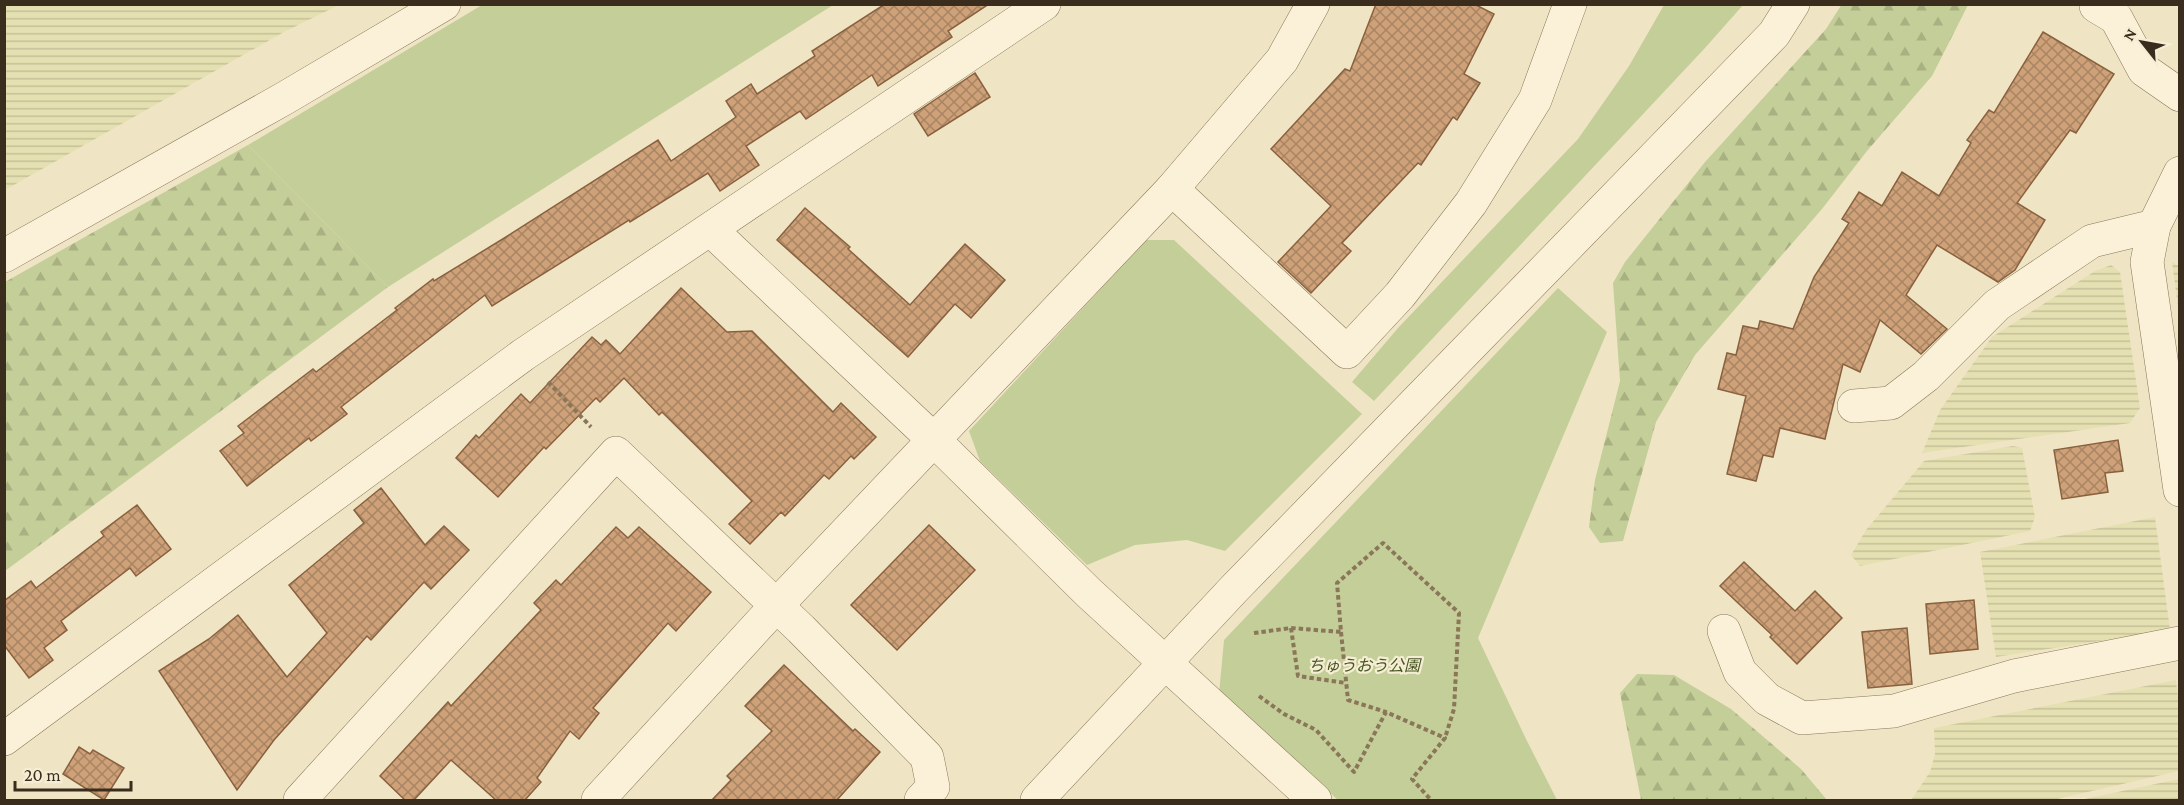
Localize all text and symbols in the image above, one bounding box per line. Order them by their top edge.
north arrow [2112,12,2172,72]
text: N [2119,25,2140,44]
park label: ちゅうおう公園 [1308,657,1422,674]
scale bar [15,754,130,792]
text: 20 m [24,765,61,785]

